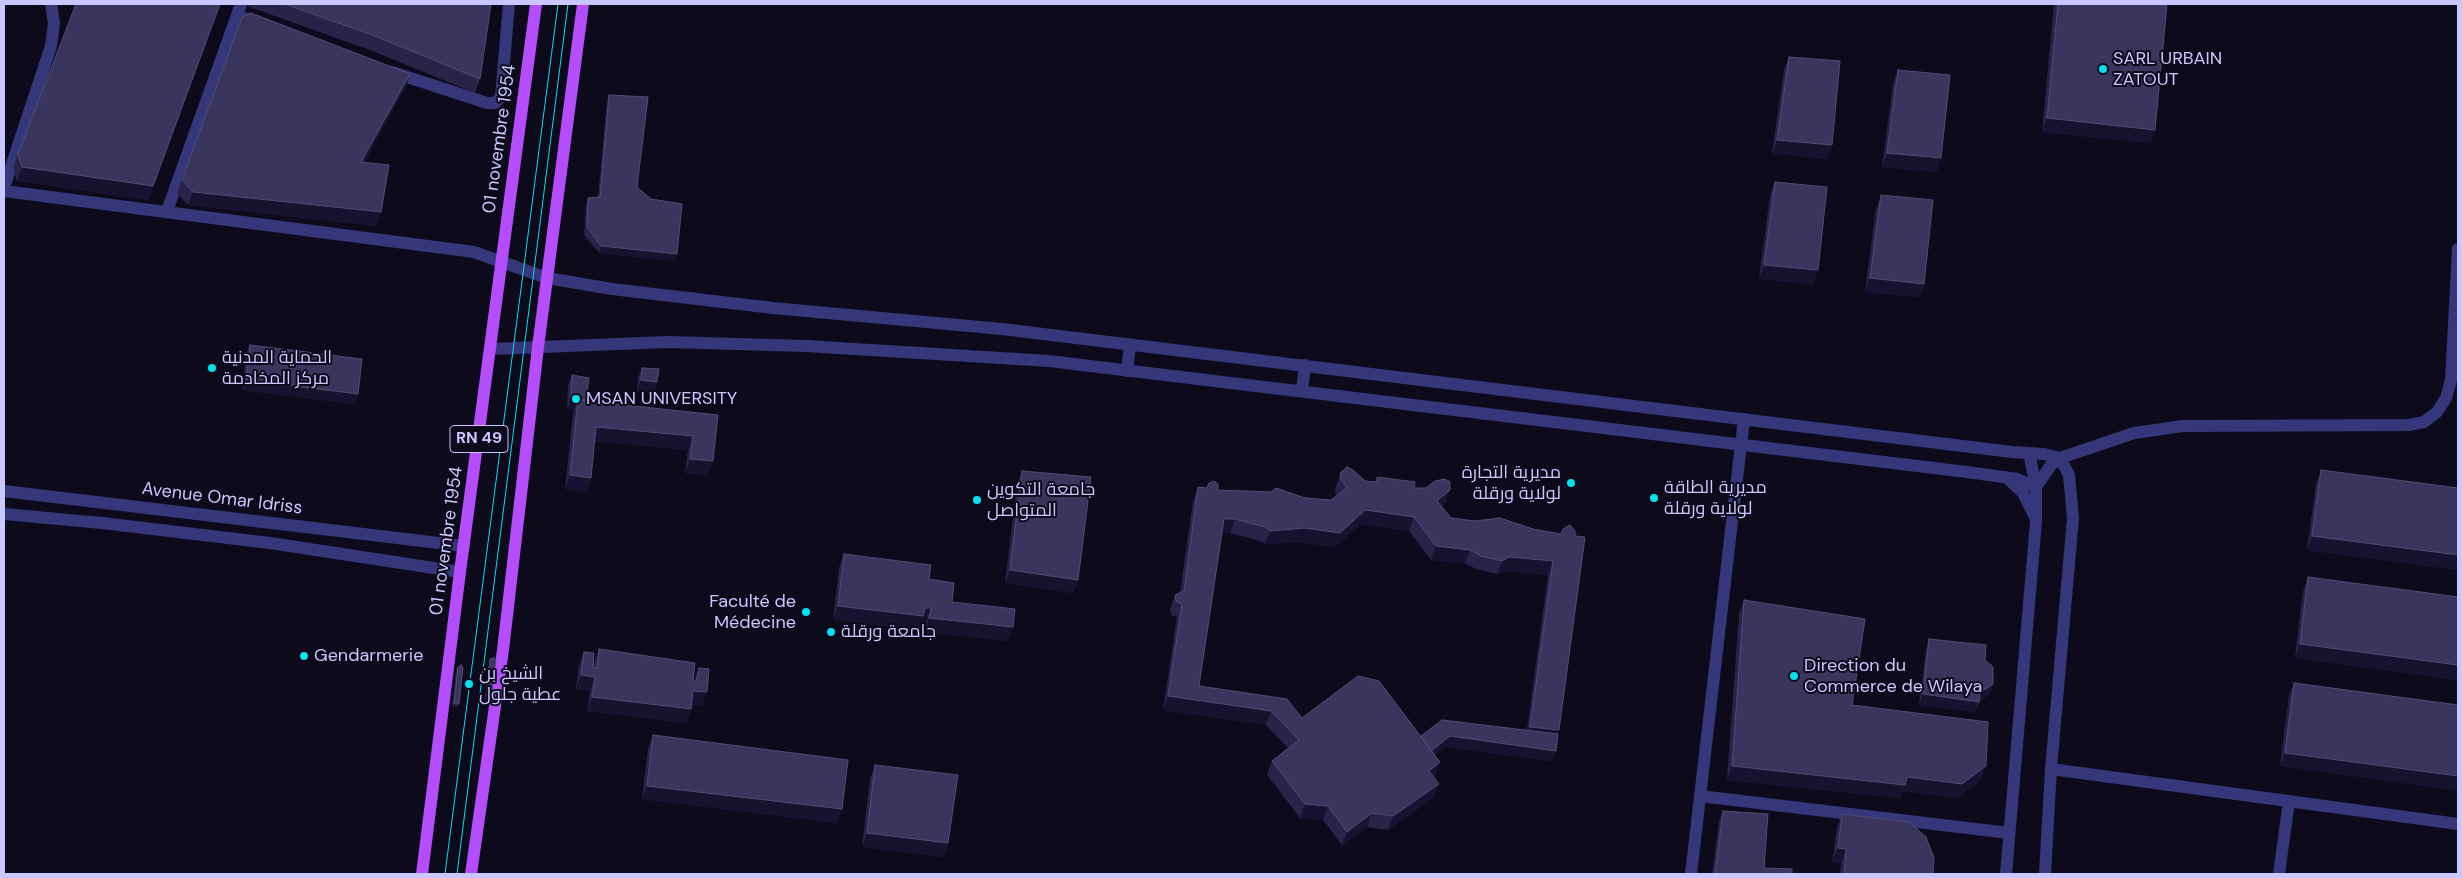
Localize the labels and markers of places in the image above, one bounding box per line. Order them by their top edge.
place label: SARL URBAIN ZATOUT [2113,48,2222,90]
marker: SARL URBAIN ZATOUT [2097,63,2109,75]
place label: الحماية المدنية مركز المخادمة [222,347,332,389]
marker: الحماية المدنية مركز المخادمة [206,362,218,374]
place label: MSAN UNIVERSITY [586,388,737,410]
marker: MSAN UNIVERSITY [570,393,582,405]
place label: مديرية التجارة لولاية ورقلة [1462,462,1561,504]
marker: مديرية التجارة لولاية ورقلة [1565,477,1577,489]
place label: مديرية الطاقة لولاية ورقلة [1664,477,1767,520]
place label: جامعة التكوين المتواصل [987,479,1095,522]
marker: مديرية الطاقة لولاية ورقلة [1648,492,1660,504]
marker: جامعة التكوين المتواصل [971,494,983,506]
place label: Faculté de Médecine [709,591,796,634]
marker: Faculté de Médecine [800,606,812,618]
place label: جامعة ورقلة [841,621,936,643]
marker: جامعة ورقلة [825,626,837,638]
place label: Gendarmerie [314,645,423,667]
marker: Gendarmerie [298,650,310,662]
place label: Direction du Commerce de Wilaya [1804,655,1982,698]
place label: الشيخ بن عطية جلول [479,663,562,706]
marker: Direction du Commerce de Wilaya [1788,670,1800,682]
marker: الشيخ بن عطية جلول [463,678,475,690]

